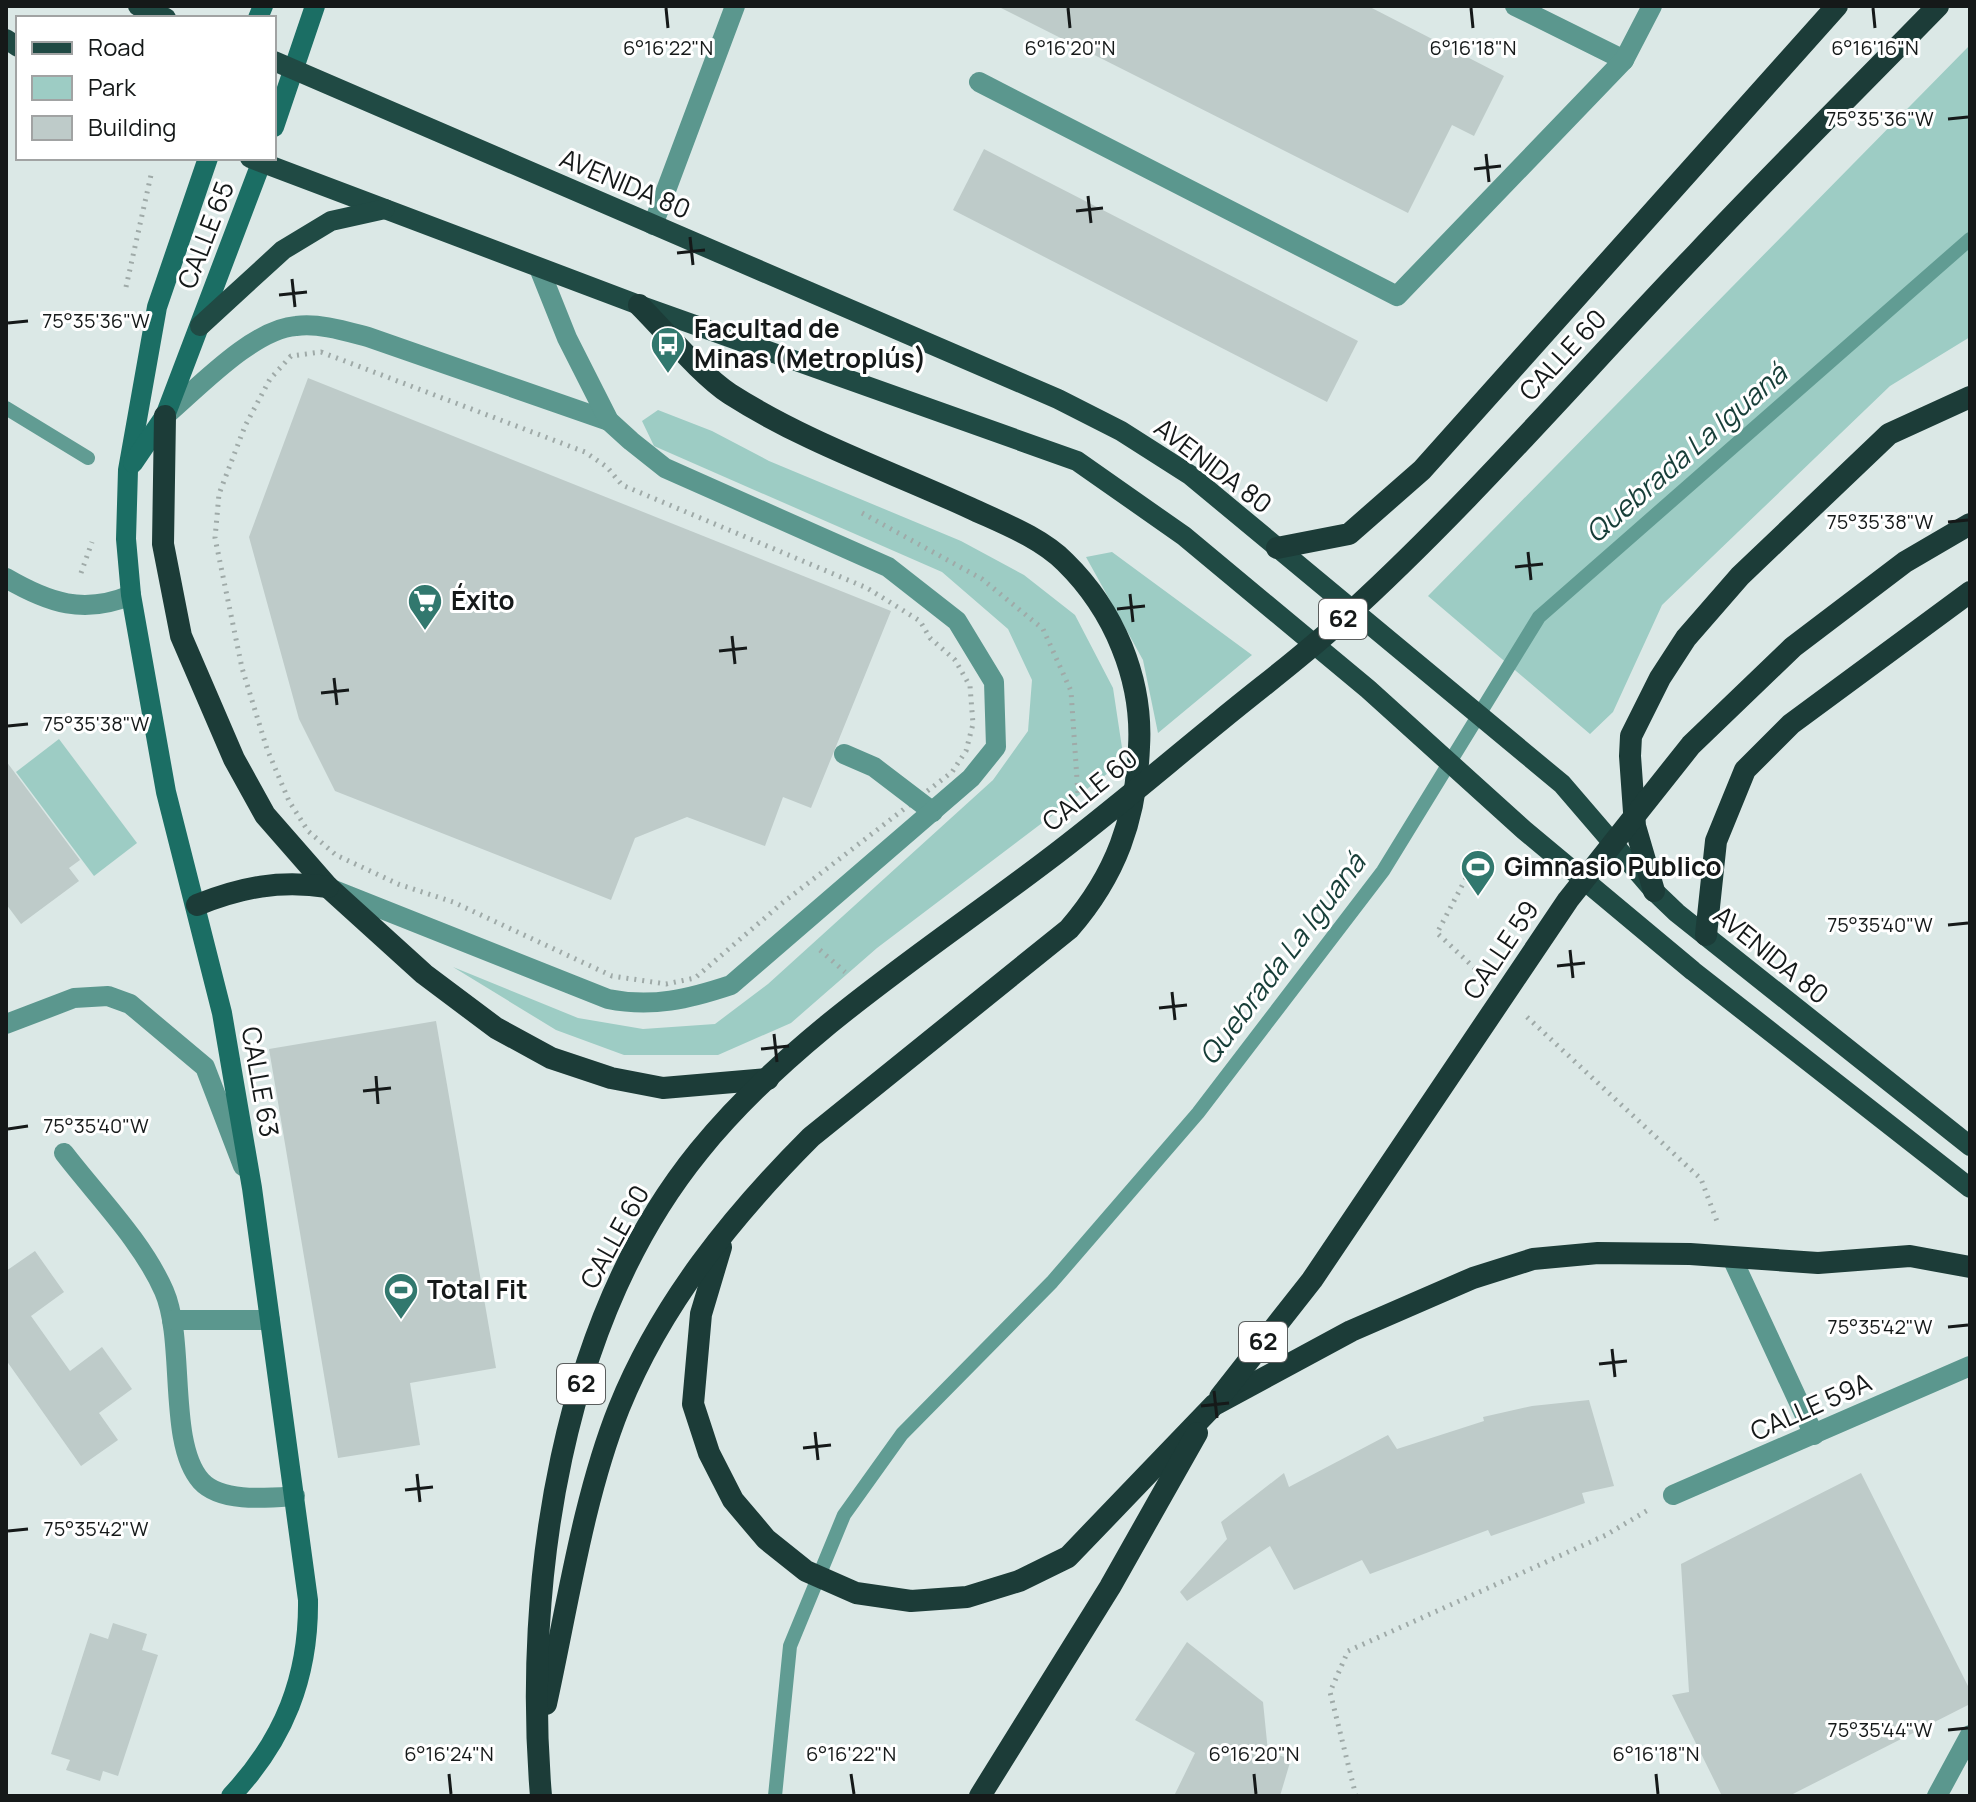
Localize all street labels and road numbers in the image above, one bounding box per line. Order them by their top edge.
street label: AVENIDA 80 [555,139,696,227]
street label: CALLE 65 [168,176,242,294]
street label: CALLE 60 [1511,301,1614,408]
street label: AVENIDA 80 [1147,409,1280,521]
road number: 62 [1319,599,1367,639]
street label: CALLE 60 [1034,740,1145,839]
street label: CALLE 59 [1454,893,1546,1006]
street label: AVENIDA 80 [1706,897,1837,1012]
street label: CALLE 63 [234,1024,288,1140]
street label: CALLE 60 [571,1178,657,1295]
road number: 62 [1239,1322,1287,1362]
street label: CALLE 59A [1744,1363,1877,1449]
road number: 62 [557,1364,605,1404]

